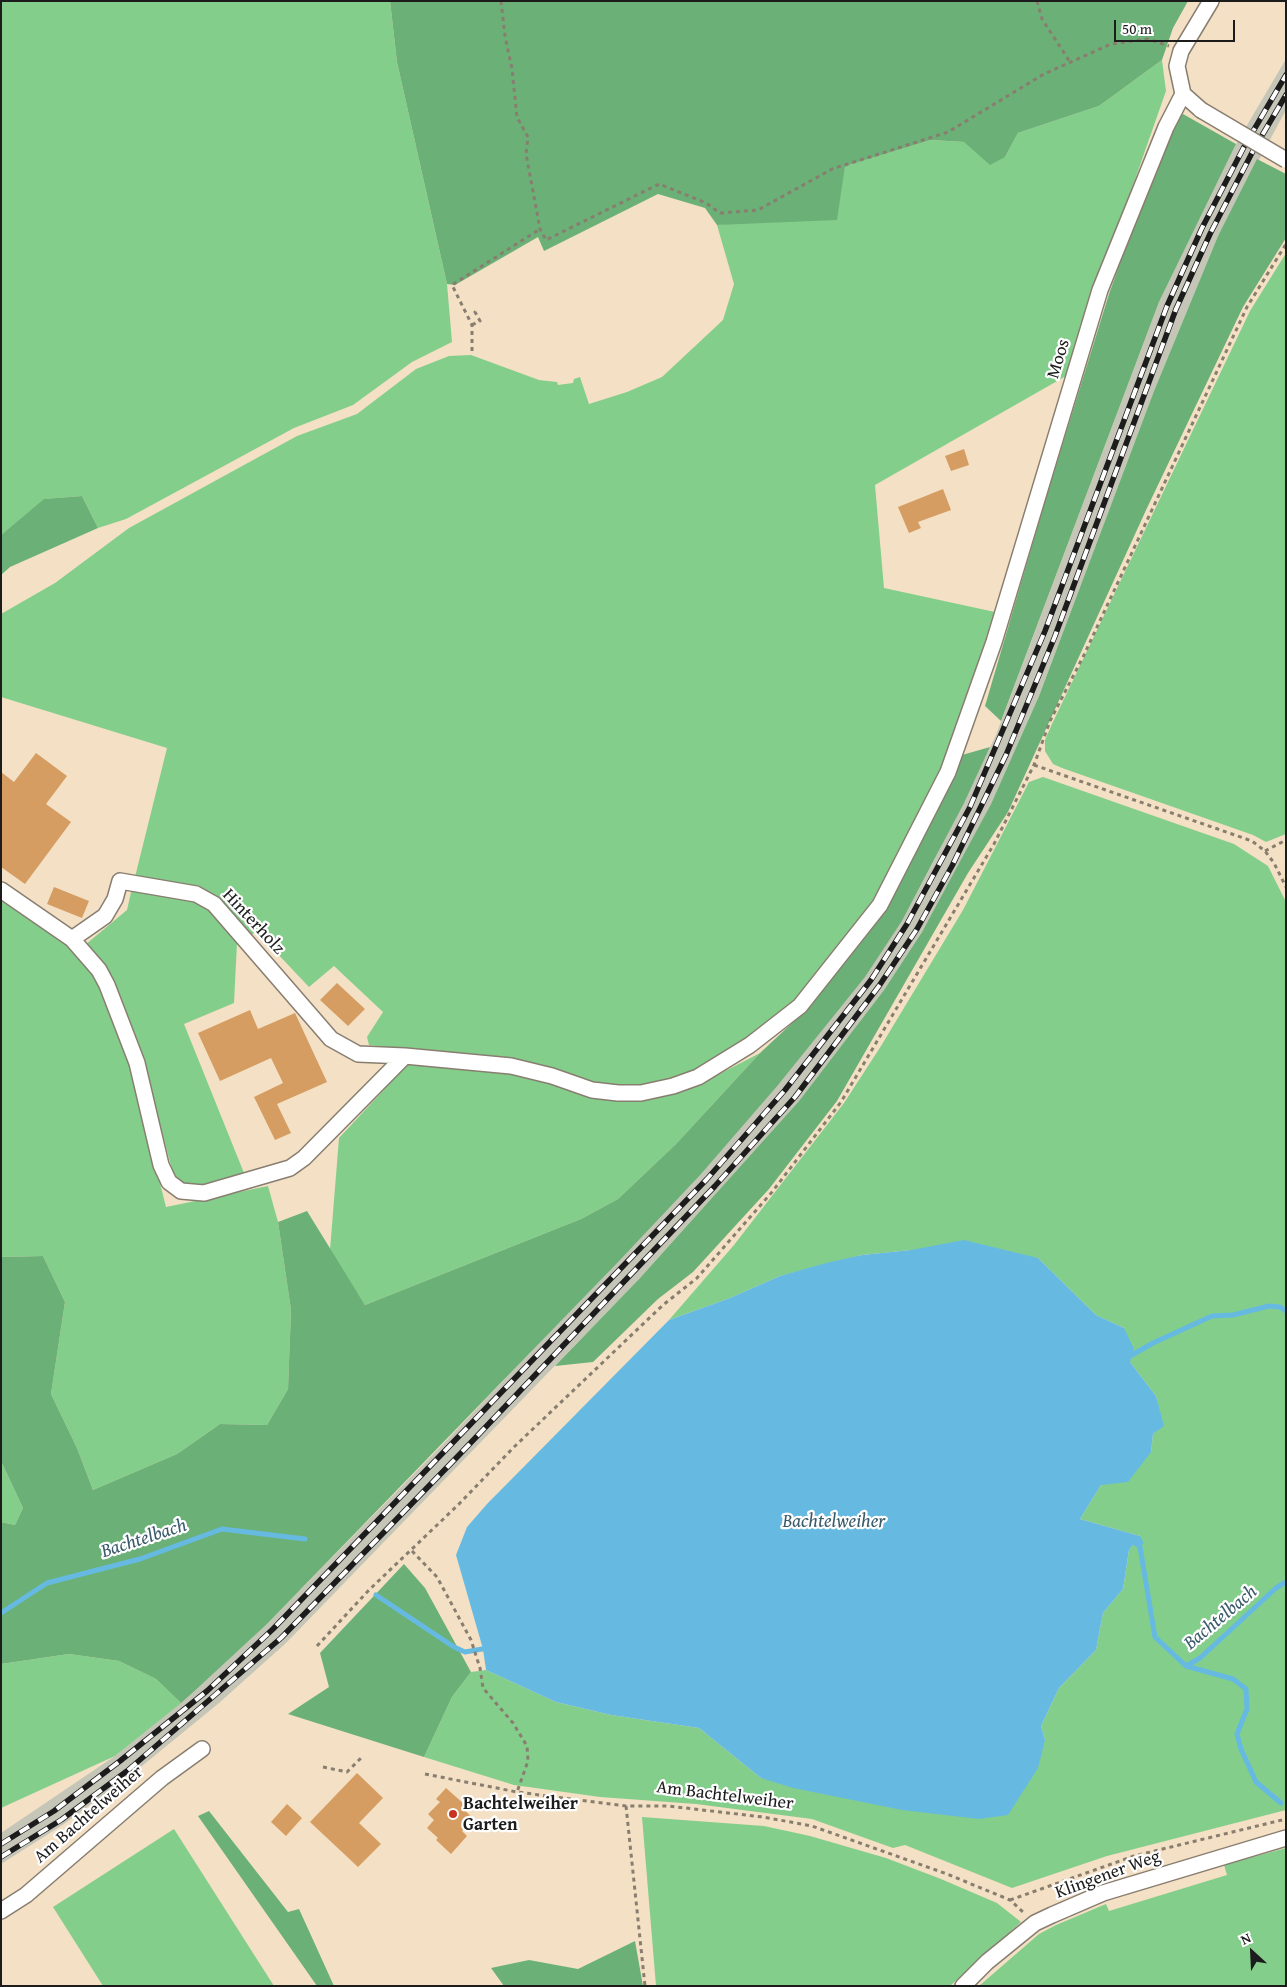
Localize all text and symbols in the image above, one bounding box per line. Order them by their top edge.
scale bar [1117,10,1238,42]
text: 50 m [1122,18,1152,39]
street label: Moos [1043,337,1075,381]
street label: Hinterholz [217,885,289,959]
water label: Bachtelweiher [783,1511,885,1533]
water label: Bachtelbach [98,1514,190,1564]
water label: Bachtelbach [1180,1581,1262,1655]
street label: Am Bachtelweiher [30,1762,148,1868]
street label: Am Bachtelweiher [655,1777,795,1815]
place label: Bachtelweiher Garten [463,1793,578,1836]
marker: Bachtelweiher Garten [447,1808,459,1820]
street label: Klingener Weg [1053,1846,1163,1904]
north arrow [1227,1927,1277,1977]
text: N [1237,1927,1254,1949]

